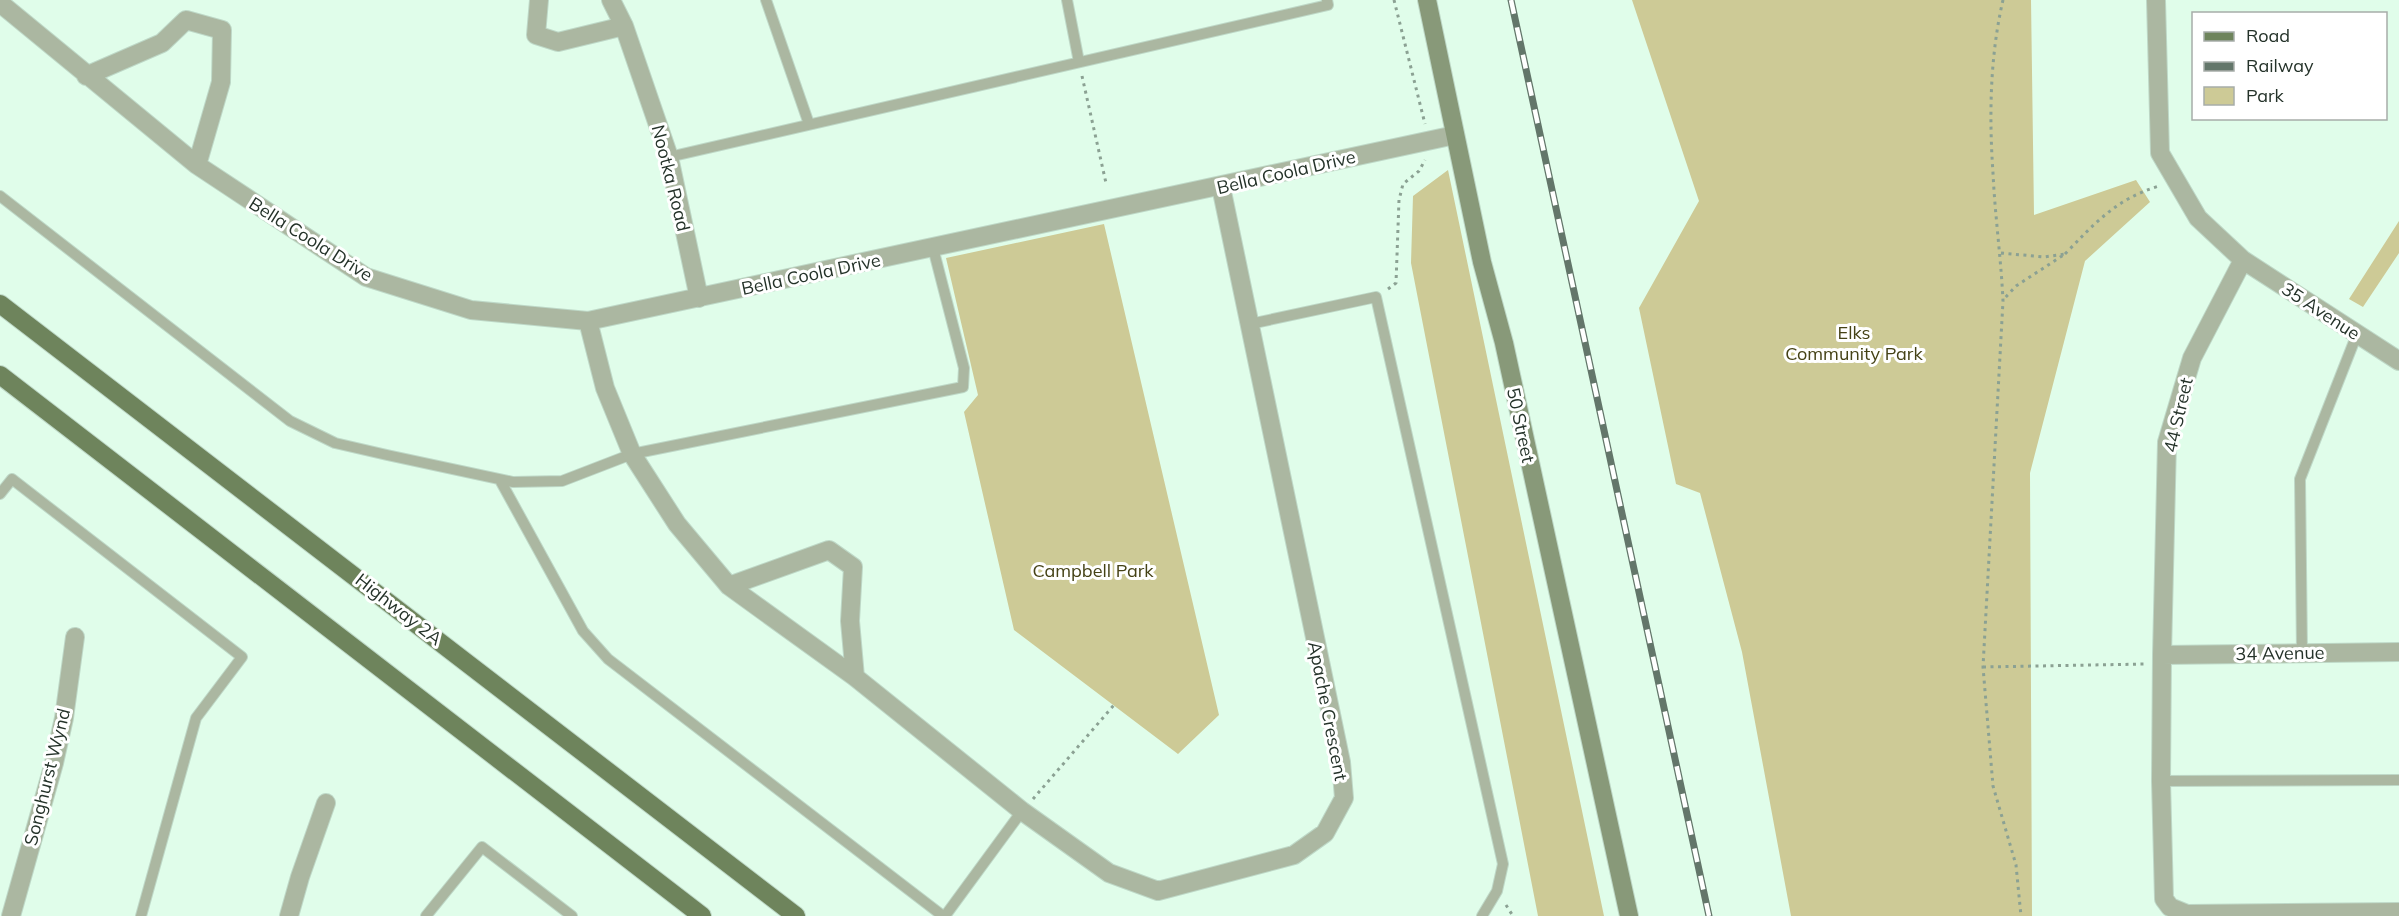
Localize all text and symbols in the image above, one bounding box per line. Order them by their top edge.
legend [2192,12,2387,120]
text: Road [2246,24,2290,47]
text: Railway [2246,54,2314,77]
text: Park [2246,84,2285,107]
street label: Nootka Road [647,122,695,234]
street label: Bella Coola Drive [1214,145,1358,199]
street label: Bella Coola Drive [245,192,377,286]
street label: Bella Coola Drive [739,248,883,300]
street label: 35 Avenue [2277,277,2365,345]
park label: Elks Community Park [1785,321,1923,365]
street label: 44 Street [2158,375,2198,455]
street label: 50 Street [1502,385,1540,465]
park label: Campbell Park [1032,559,1154,582]
street label: Highway 2A [351,568,447,650]
street label: Apache Crescent [1303,639,1353,783]
street label: 34 Avenue [2235,641,2325,665]
street label: Songhurst Wynd [19,706,75,848]

